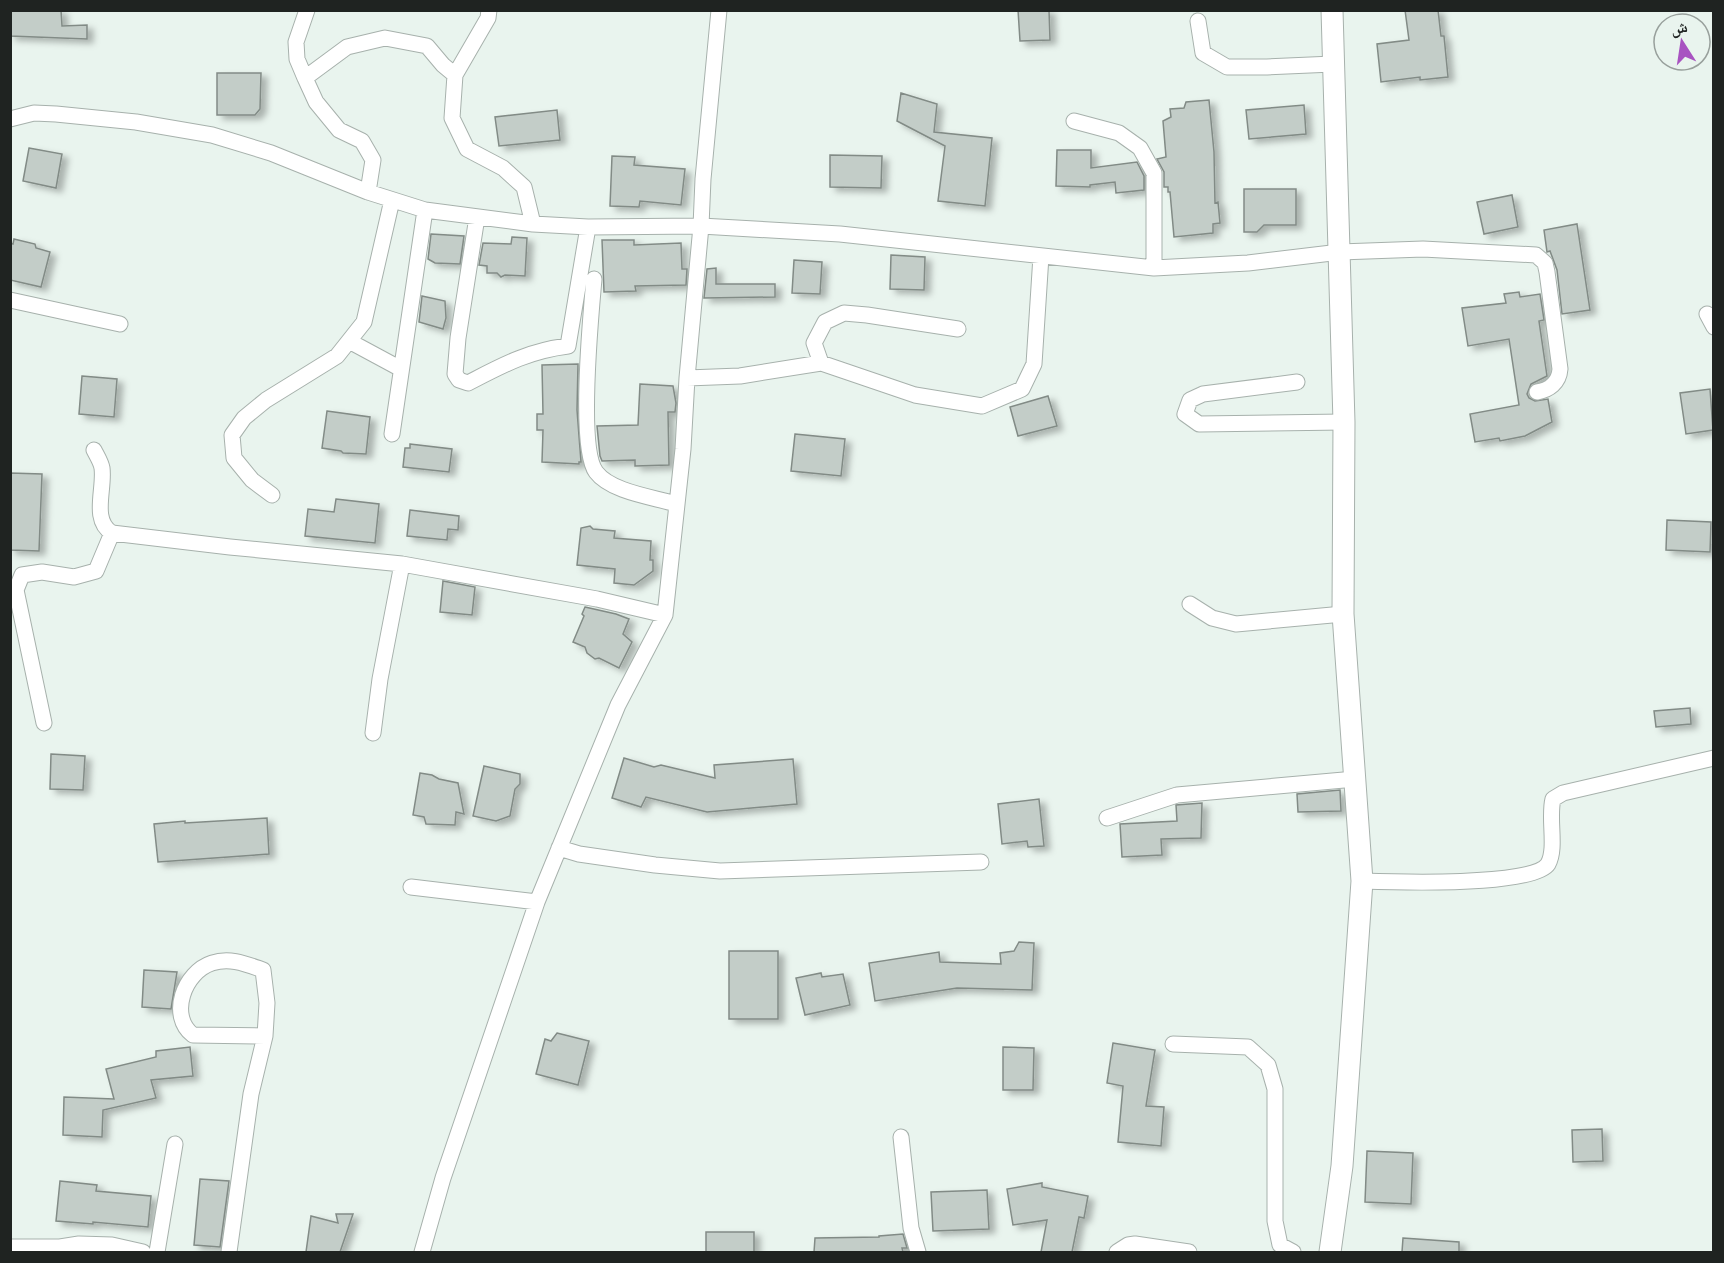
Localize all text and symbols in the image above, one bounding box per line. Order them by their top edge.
north arrow [1652,12,1712,72]
text: ش [1669,17,1689,39]

